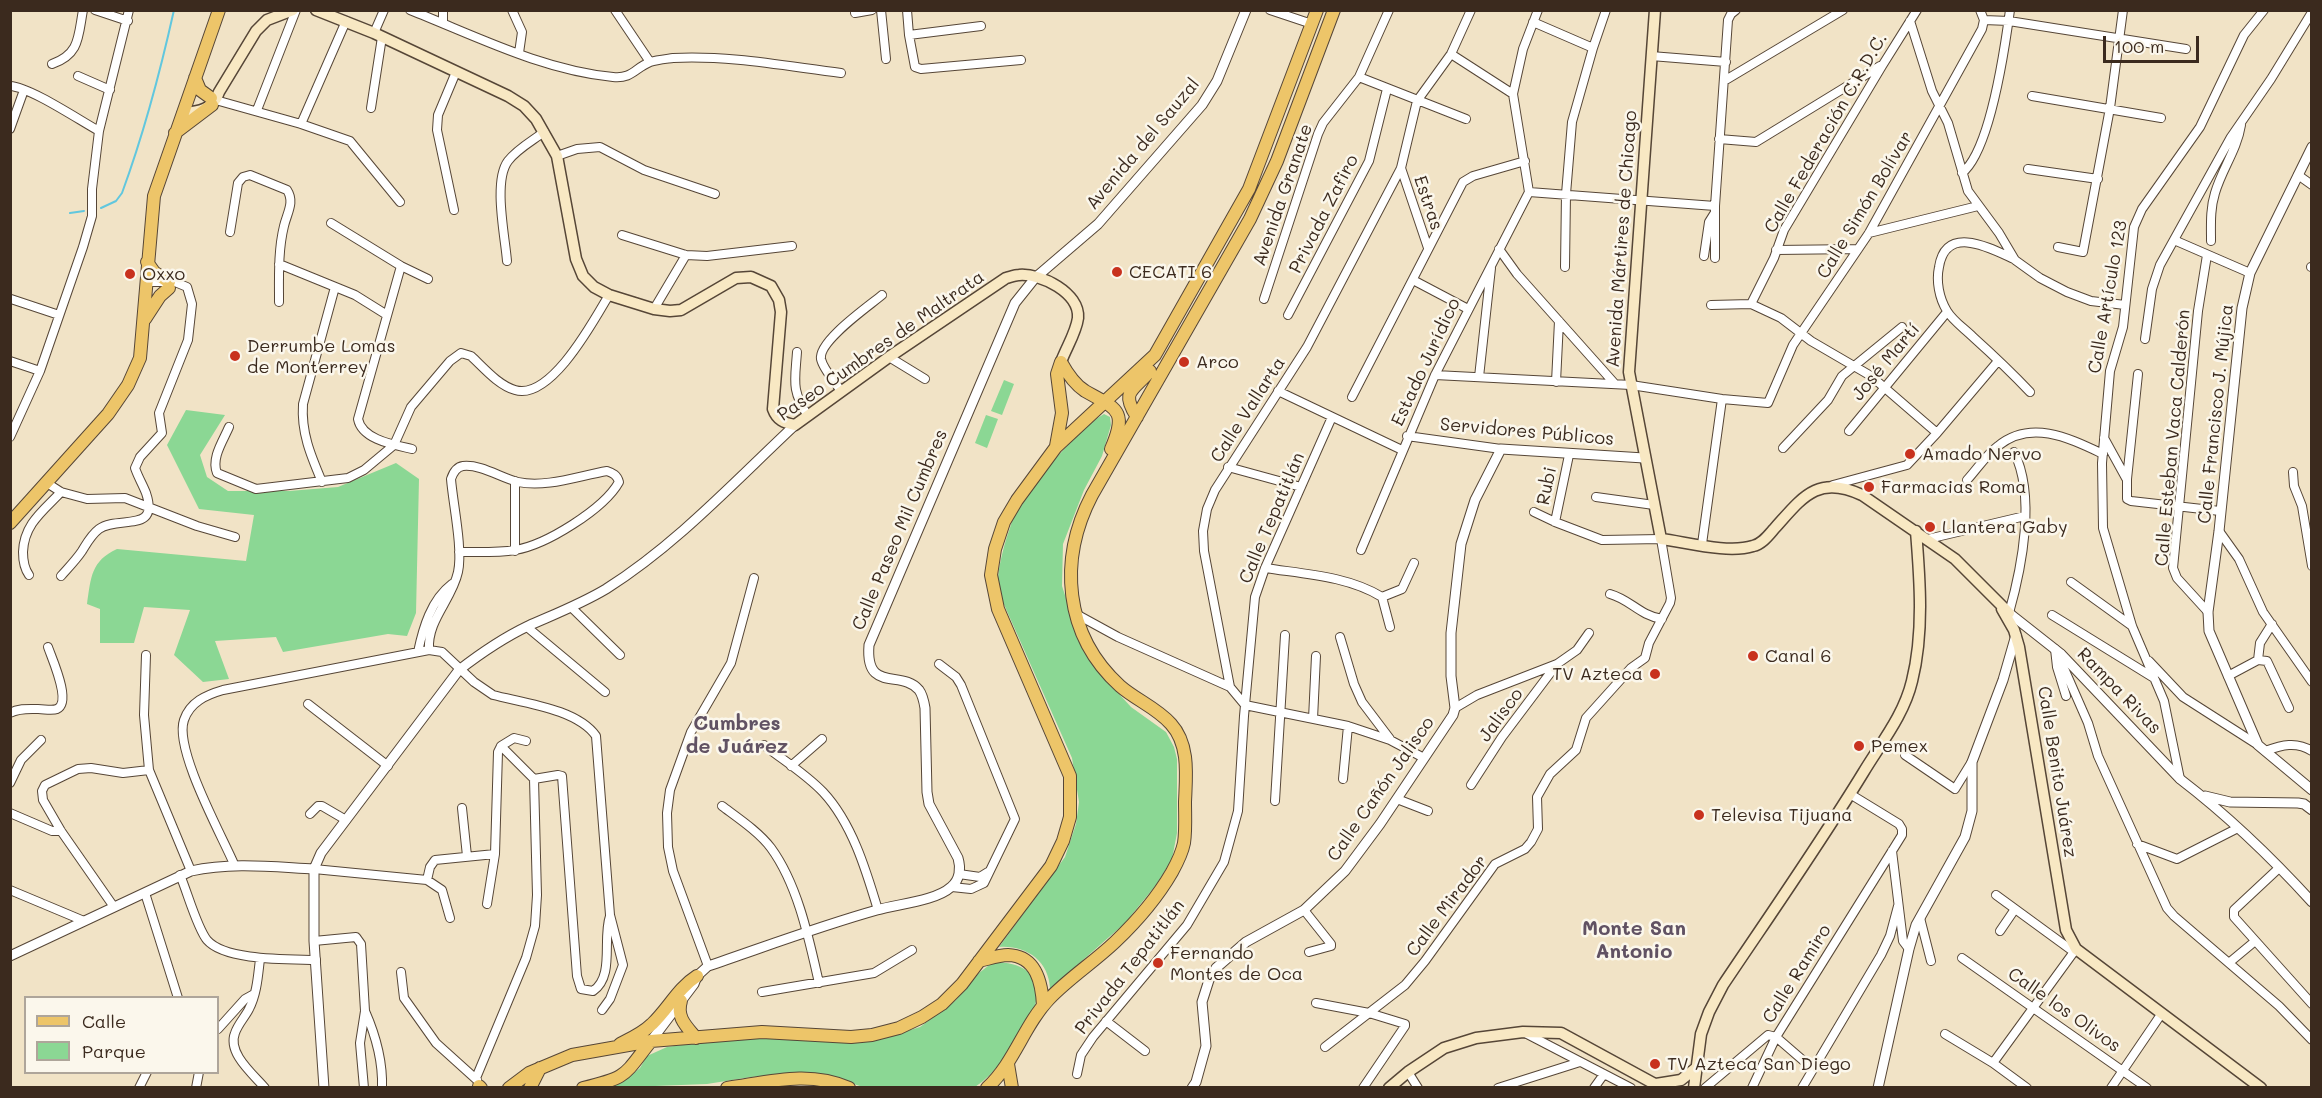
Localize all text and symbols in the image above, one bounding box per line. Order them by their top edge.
scale bar [2106,24,2202,62]
street label: Calle Federación C.R.D.C. [1760,29,1892,237]
text: 100 m [2114,34,2164,58]
street label: Avenida del Sauzal [1082,74,1204,214]
street label: Avenida Mártires de Chicago [1602,110,1642,368]
street label: Avenida Granate [1249,121,1317,269]
street label: Calle Simón Bolívar [1812,127,1918,283]
street label: Privada Zafiro [1285,151,1363,277]
street label: Estras [1409,173,1447,233]
street label: Calle Artículo 123 [2084,219,2132,375]
place label: CECATI 6 [1129,261,1212,283]
place label: Oxxo [142,263,185,285]
marker: CECATI 6 [1110,265,1124,279]
street label: Paseo Cumbres de Maltrata [773,266,989,426]
marker: Oxxo [123,267,137,281]
street label: Estado Jurídico [1387,295,1465,429]
street label: Calle Francisco J. Mújica [2194,303,2238,525]
street label: Calle Esteban Vaca Calderón [2151,309,2195,567]
street label: José Martí [1847,319,1925,405]
place label: Derrumbe Lomas de Monterrey [247,335,396,378]
marker: Derrumbe Lomas de Monterrey [228,349,242,363]
place label: Arco [1196,351,1239,373]
street label: Calle Vallarta [1206,353,1290,467]
marker: Arco [1177,355,1191,369]
street label: Servidores Públicos [1439,414,1615,450]
street label: Calle Paseo Mil Cumbres [848,426,952,634]
place label: Amado Nervo [1922,443,2042,465]
marker: Amado Nervo [1903,447,1917,461]
street label: Calle Tepatitlán [1235,449,1309,587]
street label: Rubi [1532,465,1562,507]
place label: Farmacias Roma [1881,476,2026,498]
marker: Farmacias Roma [1862,480,1876,494]
place label: Llantera Gaby [1942,516,2068,538]
marker: Llantera Gaby [1923,520,1937,534]
street label: Rampa Rivas [2072,643,2166,739]
place label: Canal 6 [1765,645,1831,667]
marker: Canal 6 [1746,649,1760,663]
place label: TV Azteca [1552,663,1643,685]
marker: TV Azteca [1648,667,1662,681]
street label: Jalisco [1474,684,1528,746]
street label: Calle Benito Juárez [2033,685,2081,859]
district label: Cumbres de Juárez [686,712,788,759]
street label: Calle Cañón Jalisco [1323,713,1439,865]
place label: Pemex [1871,735,1928,757]
marker: Pemex [1852,739,1866,753]
place label: Televisa Tijuana [1711,804,1852,826]
marker: Televisa Tijuana [1692,808,1706,822]
street label: Calle Mirador [1402,851,1492,961]
street label: Privada Tepatitlán [1071,895,1189,1039]
district label: Monte San Antonio [1582,917,1686,964]
street label: Calle Ramiro [1758,921,1836,1027]
place label: Fernando Montes de Oca [1170,942,1303,984]
marker: Fernando Montes de Oca [1151,956,1165,970]
street label: Calle los Olivos [2003,963,2125,1057]
legend [24,996,219,1074]
text: Calle [82,1009,126,1033]
text: Parque [82,1039,146,1063]
place label: TV Azteca San Diego [1667,1053,1851,1075]
marker: TV Azteca San Diego [1648,1057,1662,1071]

